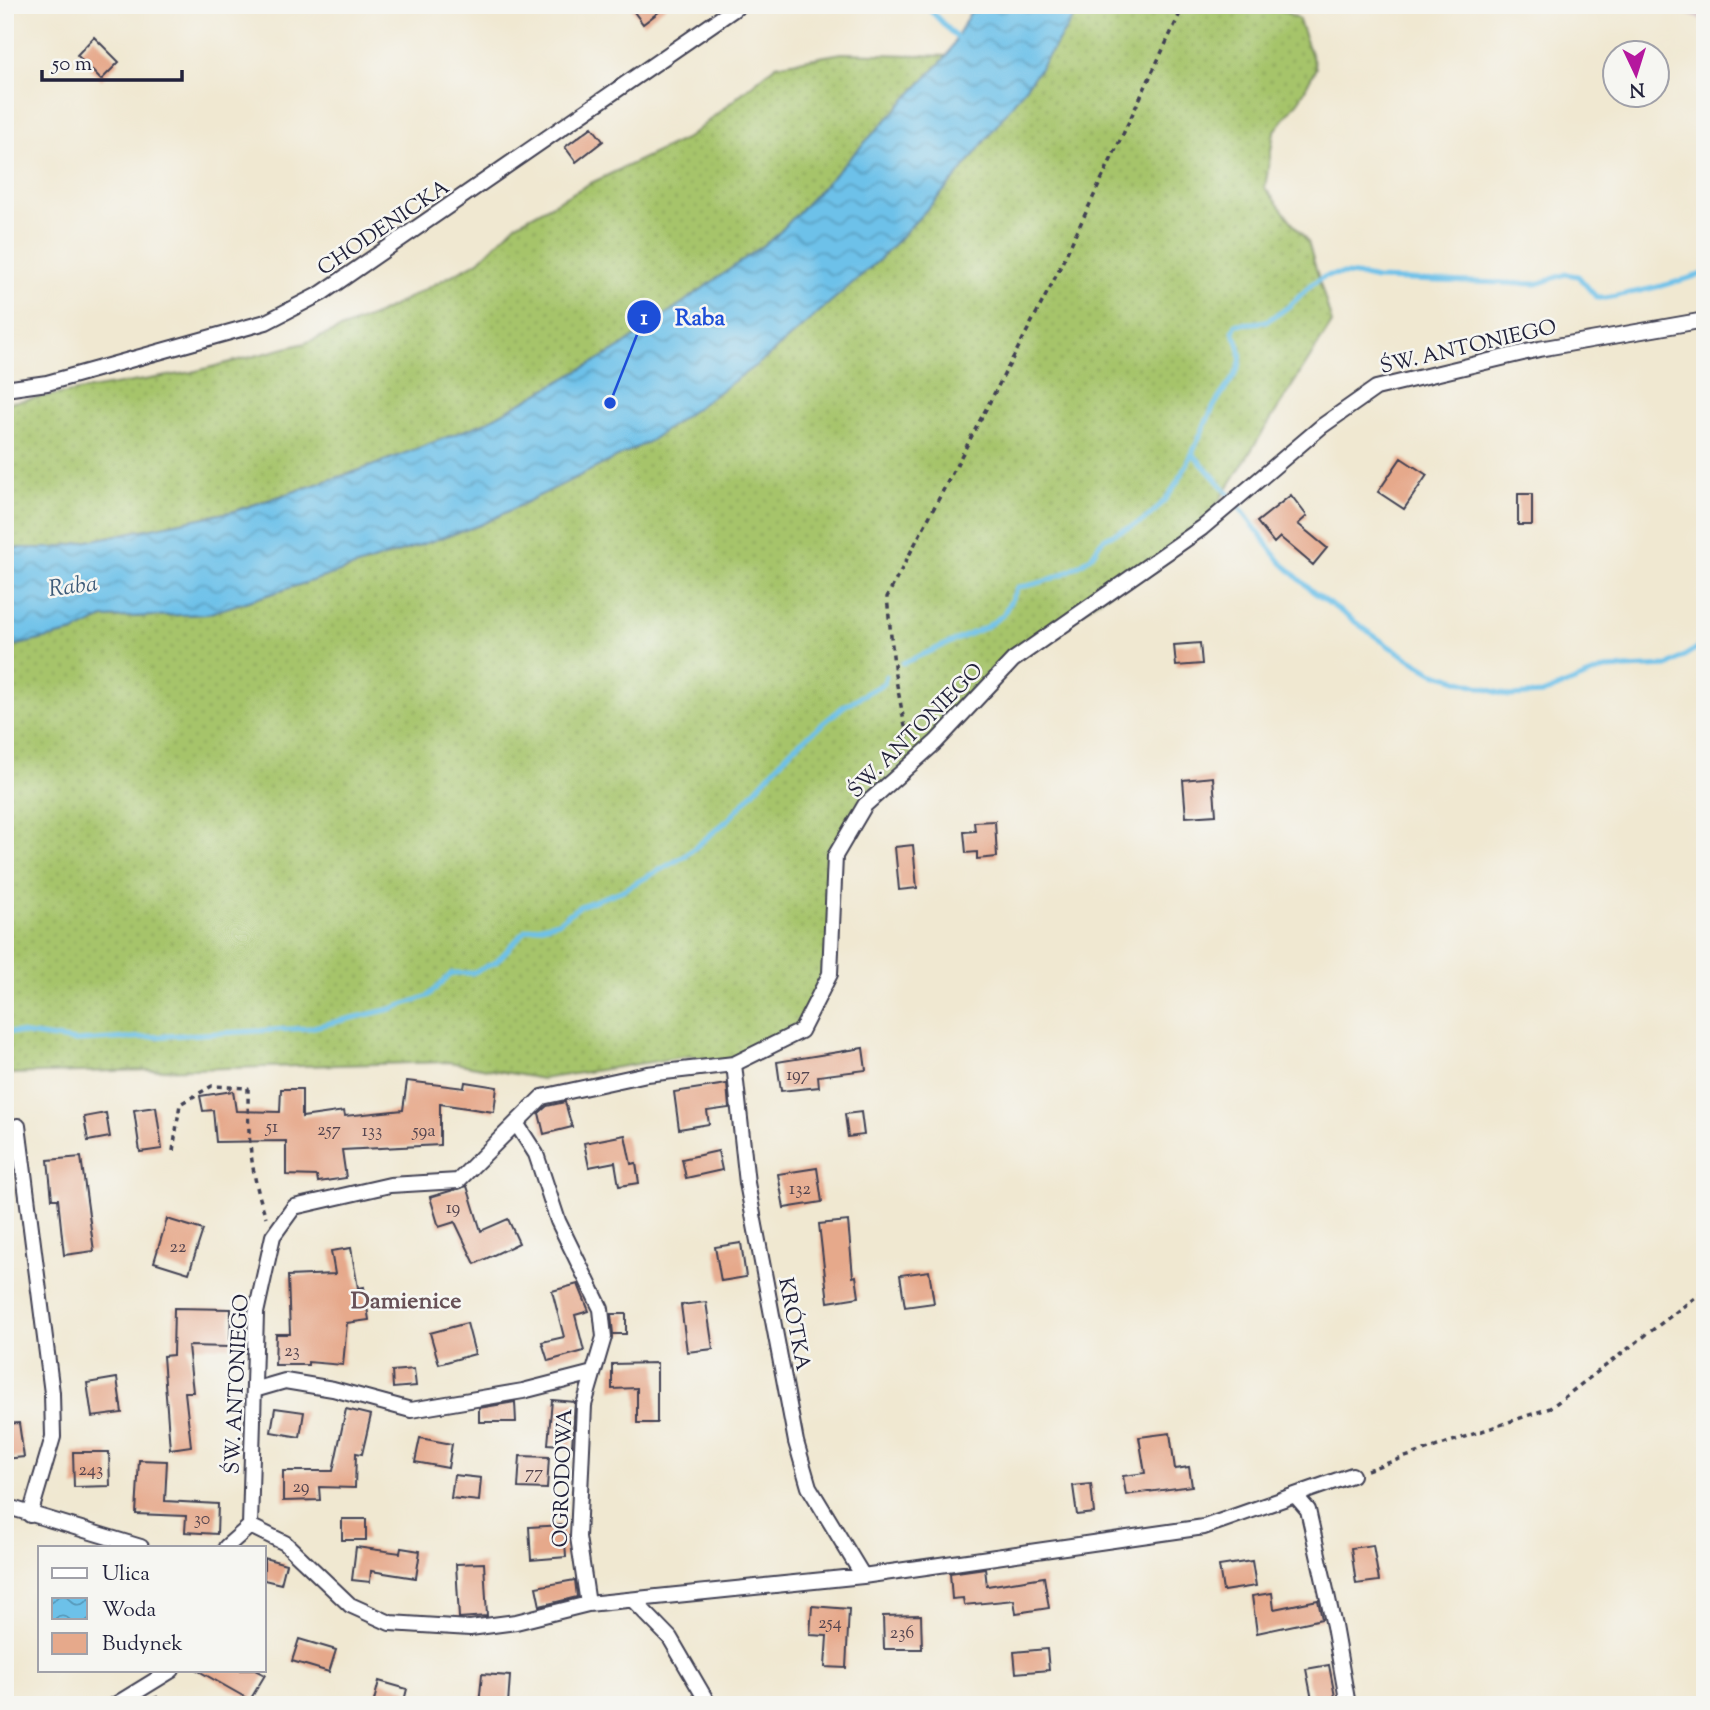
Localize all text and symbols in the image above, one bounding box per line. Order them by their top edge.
scale bar [42,38,182,82]
north arrow [1602,38,1672,108]
text: 50 m [51,50,92,80]
text: N [1629,74,1646,102]
street label: CHODENICKA [312,173,456,284]
callout: Raba [626,295,739,339]
text: Raba [675,303,725,336]
text: 1 [640,304,648,334]
street label: ŚW. ANTONIEGO [1377,313,1560,383]
water label: Raba [47,568,100,607]
street label: ŚW. ANTONIEGO [842,657,991,806]
house number: 197 [786,1063,810,1089]
house number: 51 [265,1115,278,1141]
house number: 257 [317,1118,341,1144]
house number: 133 [362,1119,382,1145]
house number: 59a [411,1119,436,1145]
house number: 132 [789,1177,811,1203]
house number: 19 [446,1196,461,1222]
house number: 22 [170,1235,187,1261]
street label: KRÓTKA [769,1275,817,1374]
district label: Damienice [351,1285,461,1319]
street label: ŚW. ANTONIEGO [218,1293,258,1475]
house number: 23 [284,1339,300,1365]
street label: OGRODOWA [547,1408,581,1548]
house number: 243 [79,1458,103,1484]
house number: 77 [525,1461,543,1487]
house number: 29 [292,1475,310,1501]
house number: 30 [194,1507,210,1533]
legend [38,1546,266,1672]
text: Ulica [102,1560,150,1590]
text: Woda [102,1596,157,1626]
house number: 254 [818,1611,842,1637]
house number: 236 [890,1621,914,1647]
text: Budynek [102,1630,183,1660]

